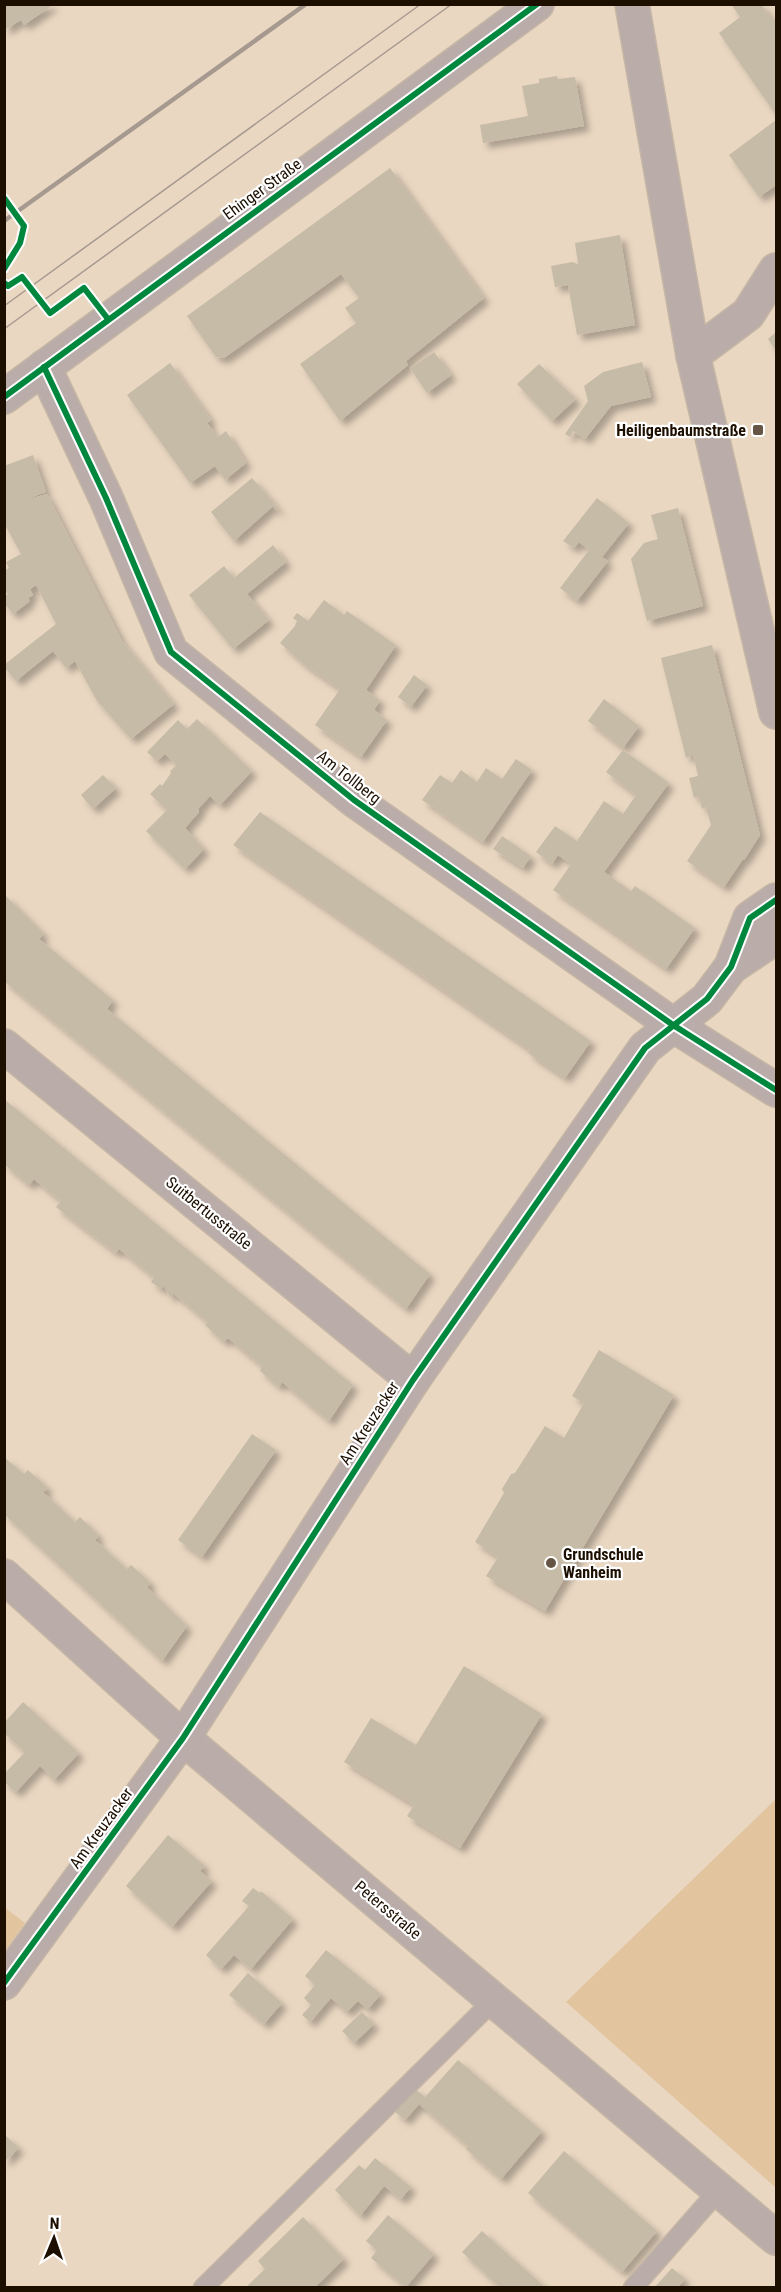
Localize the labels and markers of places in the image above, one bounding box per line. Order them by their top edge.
place label: Heiligenbaumstraße [616,421,746,440]
marker: Heiligenbaumstraße [751,423,765,437]
place label: Grundschule Wanheim [563,1545,644,1582]
marker: Grundschule Wanheim [544,1556,558,1570]

